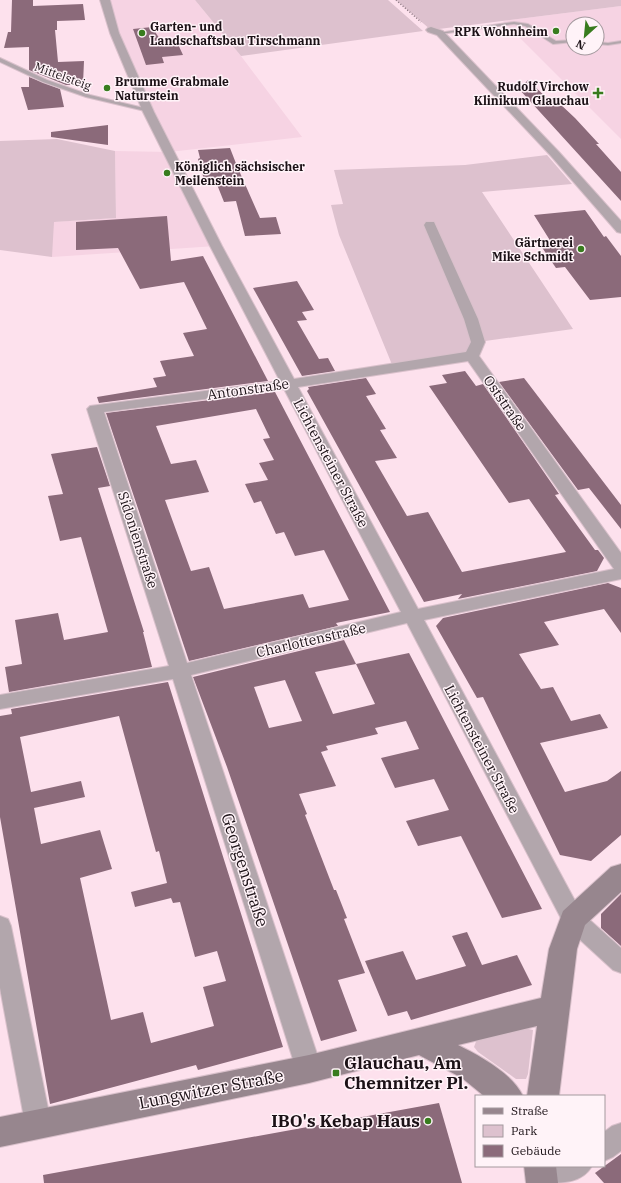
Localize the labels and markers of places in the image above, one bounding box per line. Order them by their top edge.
place label: Garten- und Landschaftsbau Tirschmann [150,19,321,48]
place label: RPK Wohnheim [454,24,548,39]
marker: RPK Wohnheim [551,26,561,36]
marker: Garten- und Landschaftsbau Tirschmann [137,28,147,38]
place label: Brumme Grabmale Naturstein [115,74,229,103]
place label: Rudolf Virchow Klinikum Glauchau [474,79,590,108]
marker: Brumme Grabmale Naturstein [102,83,112,93]
marker: Rudolf Virchow Klinikum Glauchau [592,87,604,99]
place label: Königlich sächsischer Meilenstein [175,159,305,188]
marker: Königlich sächsischer Meilenstein [162,168,172,178]
place label: Gärtnerei Mike Schmidt [492,235,574,264]
marker: Gärtnerei Mike Schmidt [576,244,586,254]
place label: Glauchau, Am Chemnitzer Pl. [344,1052,468,1094]
marker: Glauchau, Am Chemnitzer Pl. [331,1068,341,1078]
place label: IBO's Kebap Haus [271,1110,420,1132]
marker: IBO's Kebap Haus [423,1116,433,1126]

